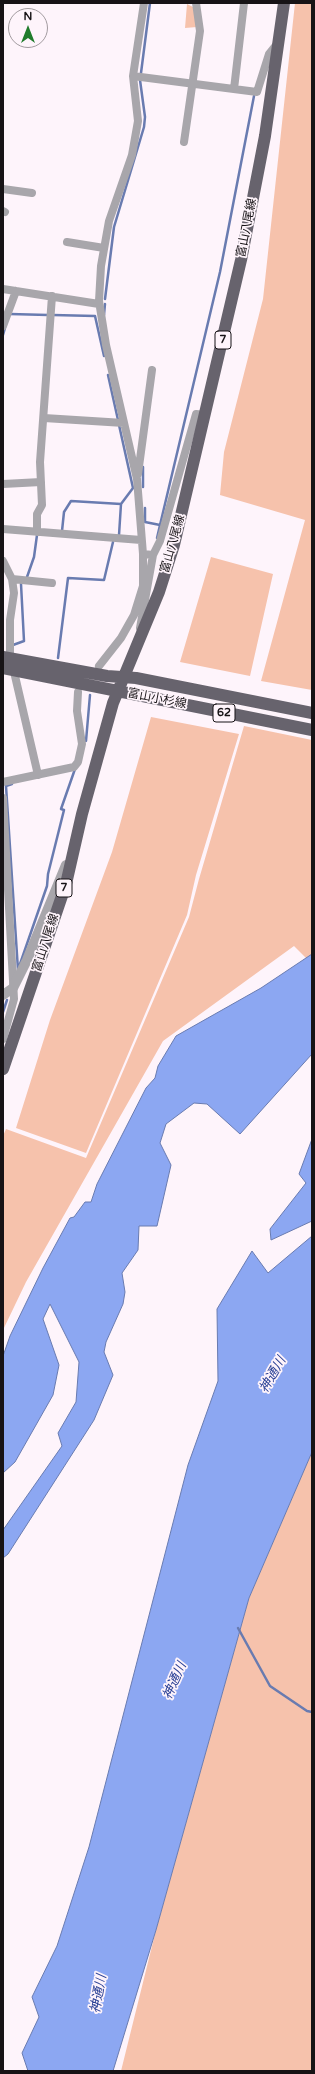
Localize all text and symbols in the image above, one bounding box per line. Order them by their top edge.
north arrow [8,8,48,48]
text: N [24,10,32,23]
street label: 富山八尾線 [234,197,260,259]
road number: 7 [215,331,231,349]
street label: 富山八尾線 [158,513,188,575]
street label: 富山小杉線 [126,686,188,712]
road number: 62 [213,704,235,722]
road number: 7 [56,879,72,897]
street label: 富山八尾線 [30,912,62,974]
water label: 神通川 [256,1354,290,1396]
water label: 神通川 [160,1660,190,1702]
water label: 神通川 [88,1973,110,2015]

